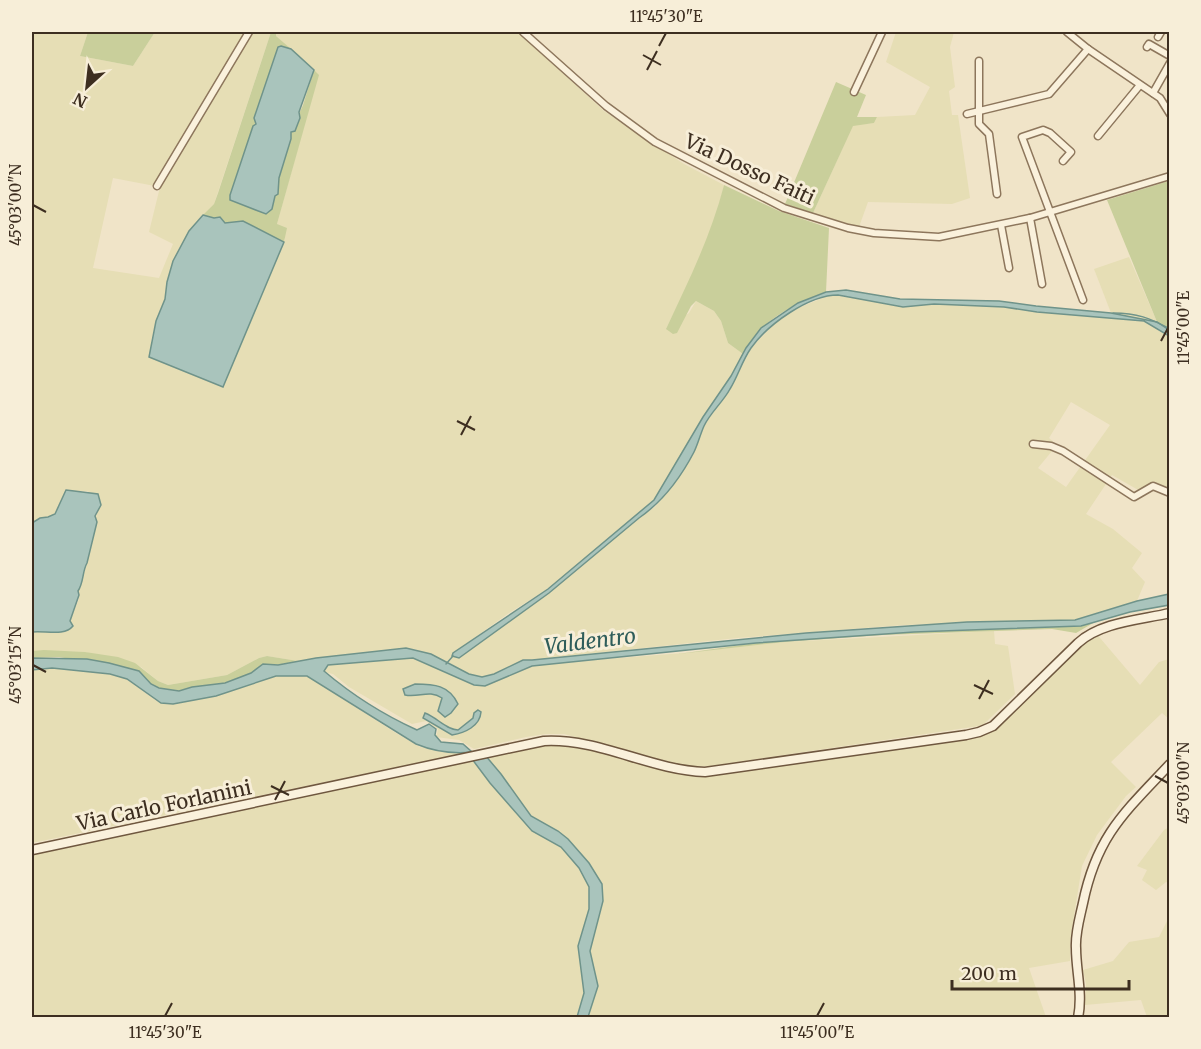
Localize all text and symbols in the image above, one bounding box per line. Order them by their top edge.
text: 11°45'30"E [630,7,703,26]
north arrow [57,57,117,117]
text: N [70,88,90,112]
street label: Via Dosso Faiti [680,127,819,210]
text: 45°03'00"N [6,164,25,246]
text: 11°45'00"E [1174,291,1193,365]
water label: Valdentro [543,622,637,660]
text: 45°03'15"N [6,626,25,704]
text: 45°03'00"N [1174,742,1193,824]
street label: Via Carlo Forlanini [73,774,254,836]
scale bar [952,953,1129,991]
text: 200 m [961,962,1017,985]
text: 11°45'30"E [129,1023,202,1042]
text: 11°45'00"E [780,1023,854,1042]

